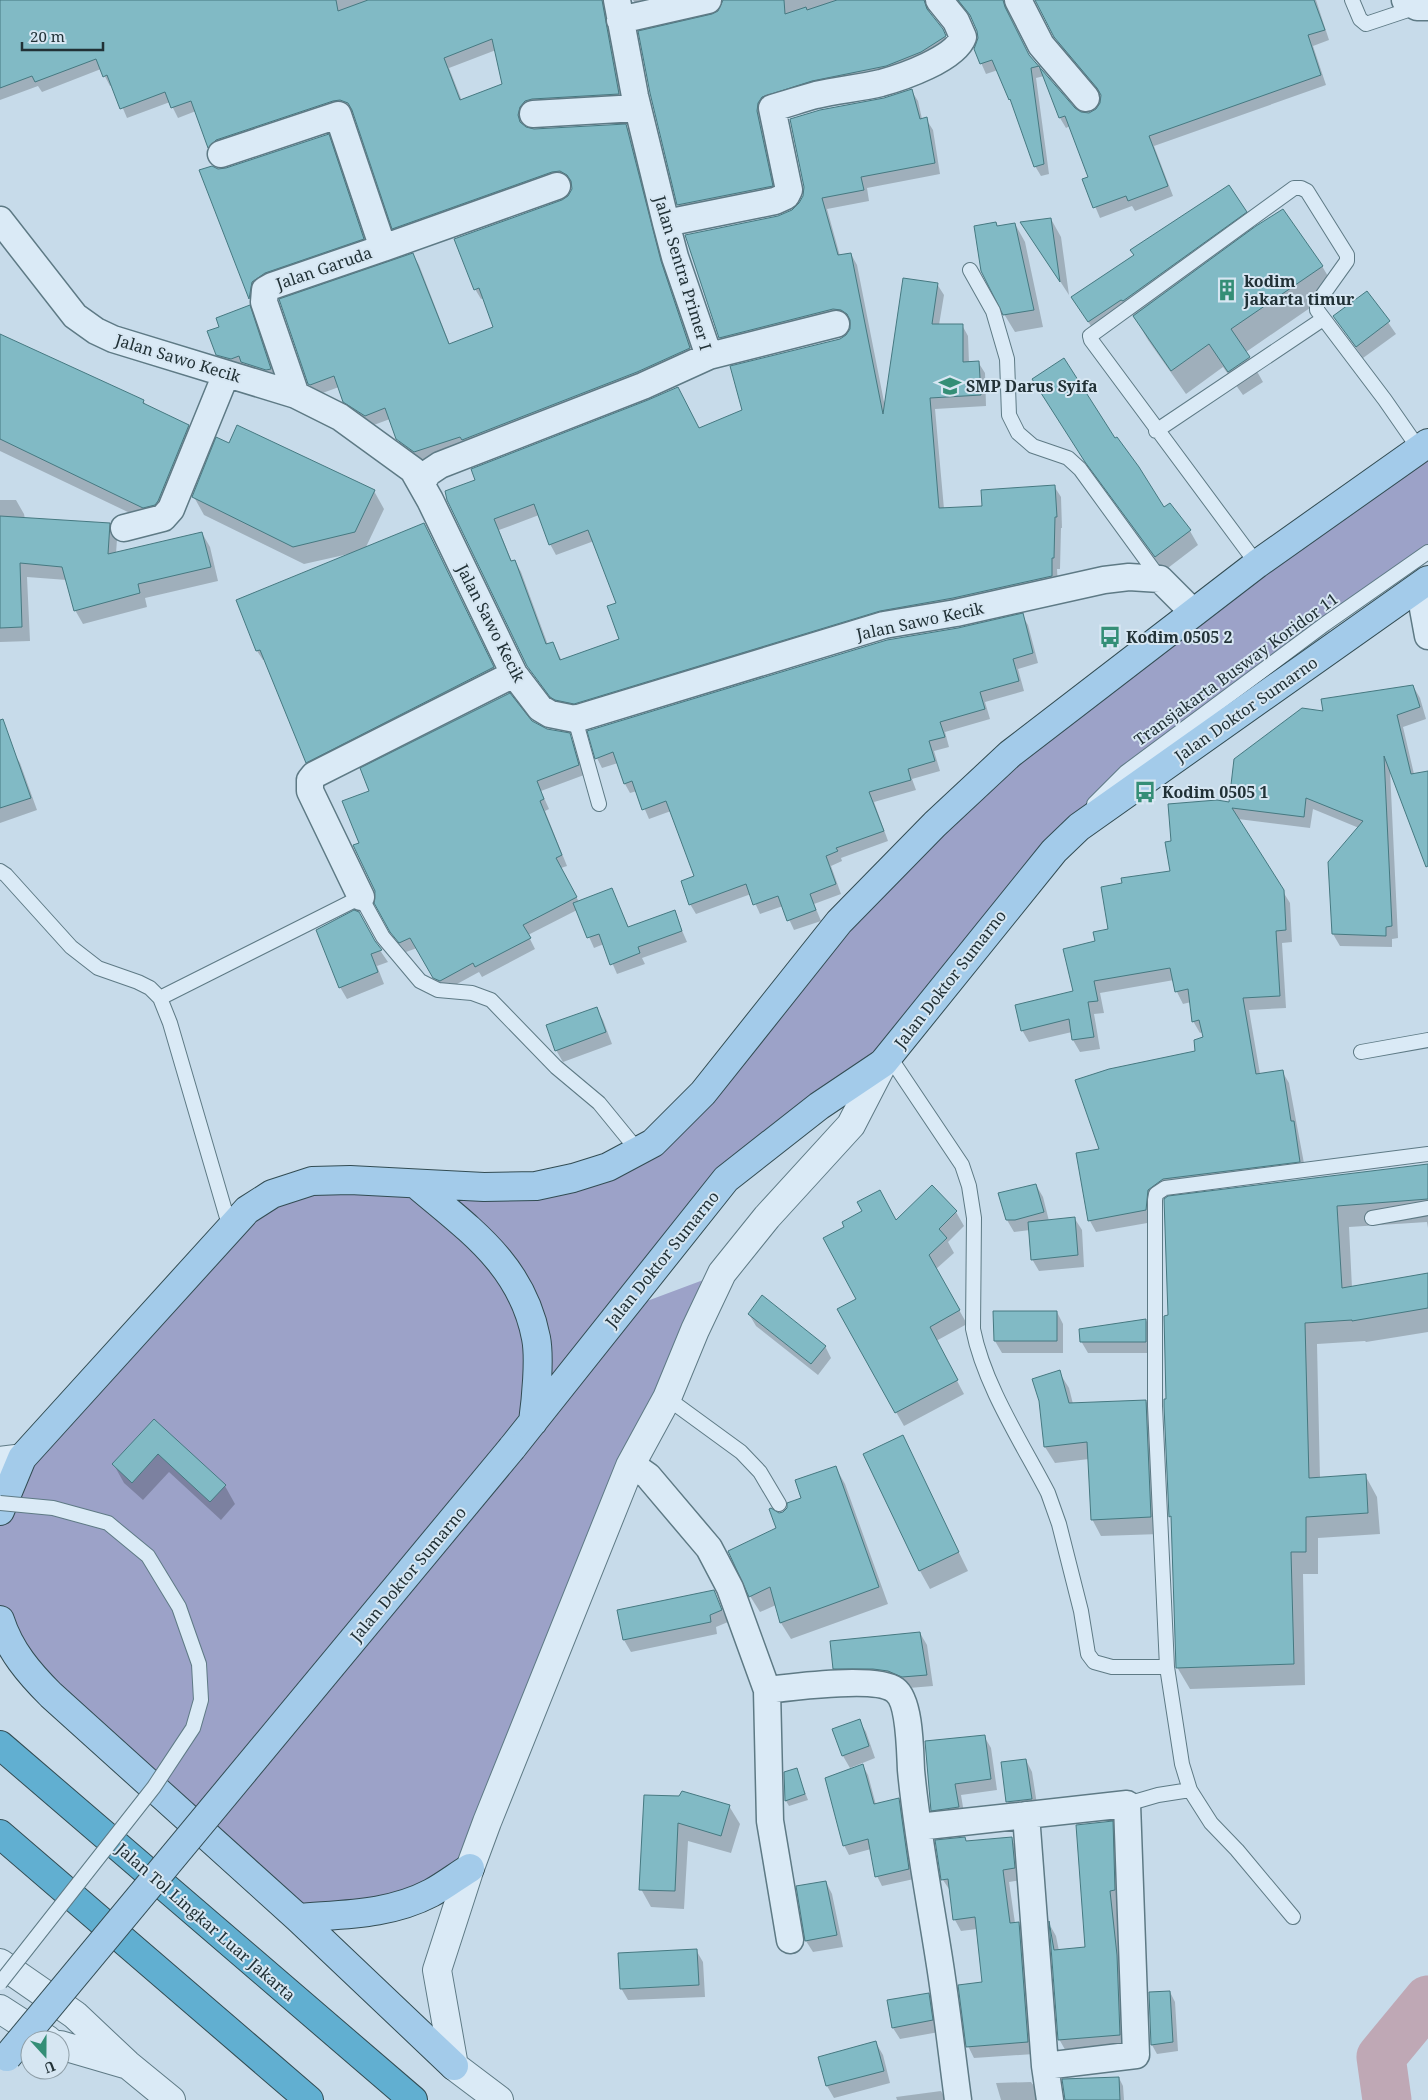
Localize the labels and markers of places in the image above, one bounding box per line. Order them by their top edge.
place label: kodim jakarta timur [1243,270,1355,310]
building icon: kodim jakarta timur [1214,277,1240,303]
school or university icon: SMP Darus Syifa [937,373,963,399]
place label: SMP Darus Syifa [966,375,1098,397]
bus stop icon: Kodim 0505 2 [1097,624,1123,650]
place label: Kodim 0505 2 [1126,626,1233,648]
bus stop icon: Kodim 0505 1 [1132,779,1158,805]
place label: Kodim 0505 1 [1162,781,1269,803]

